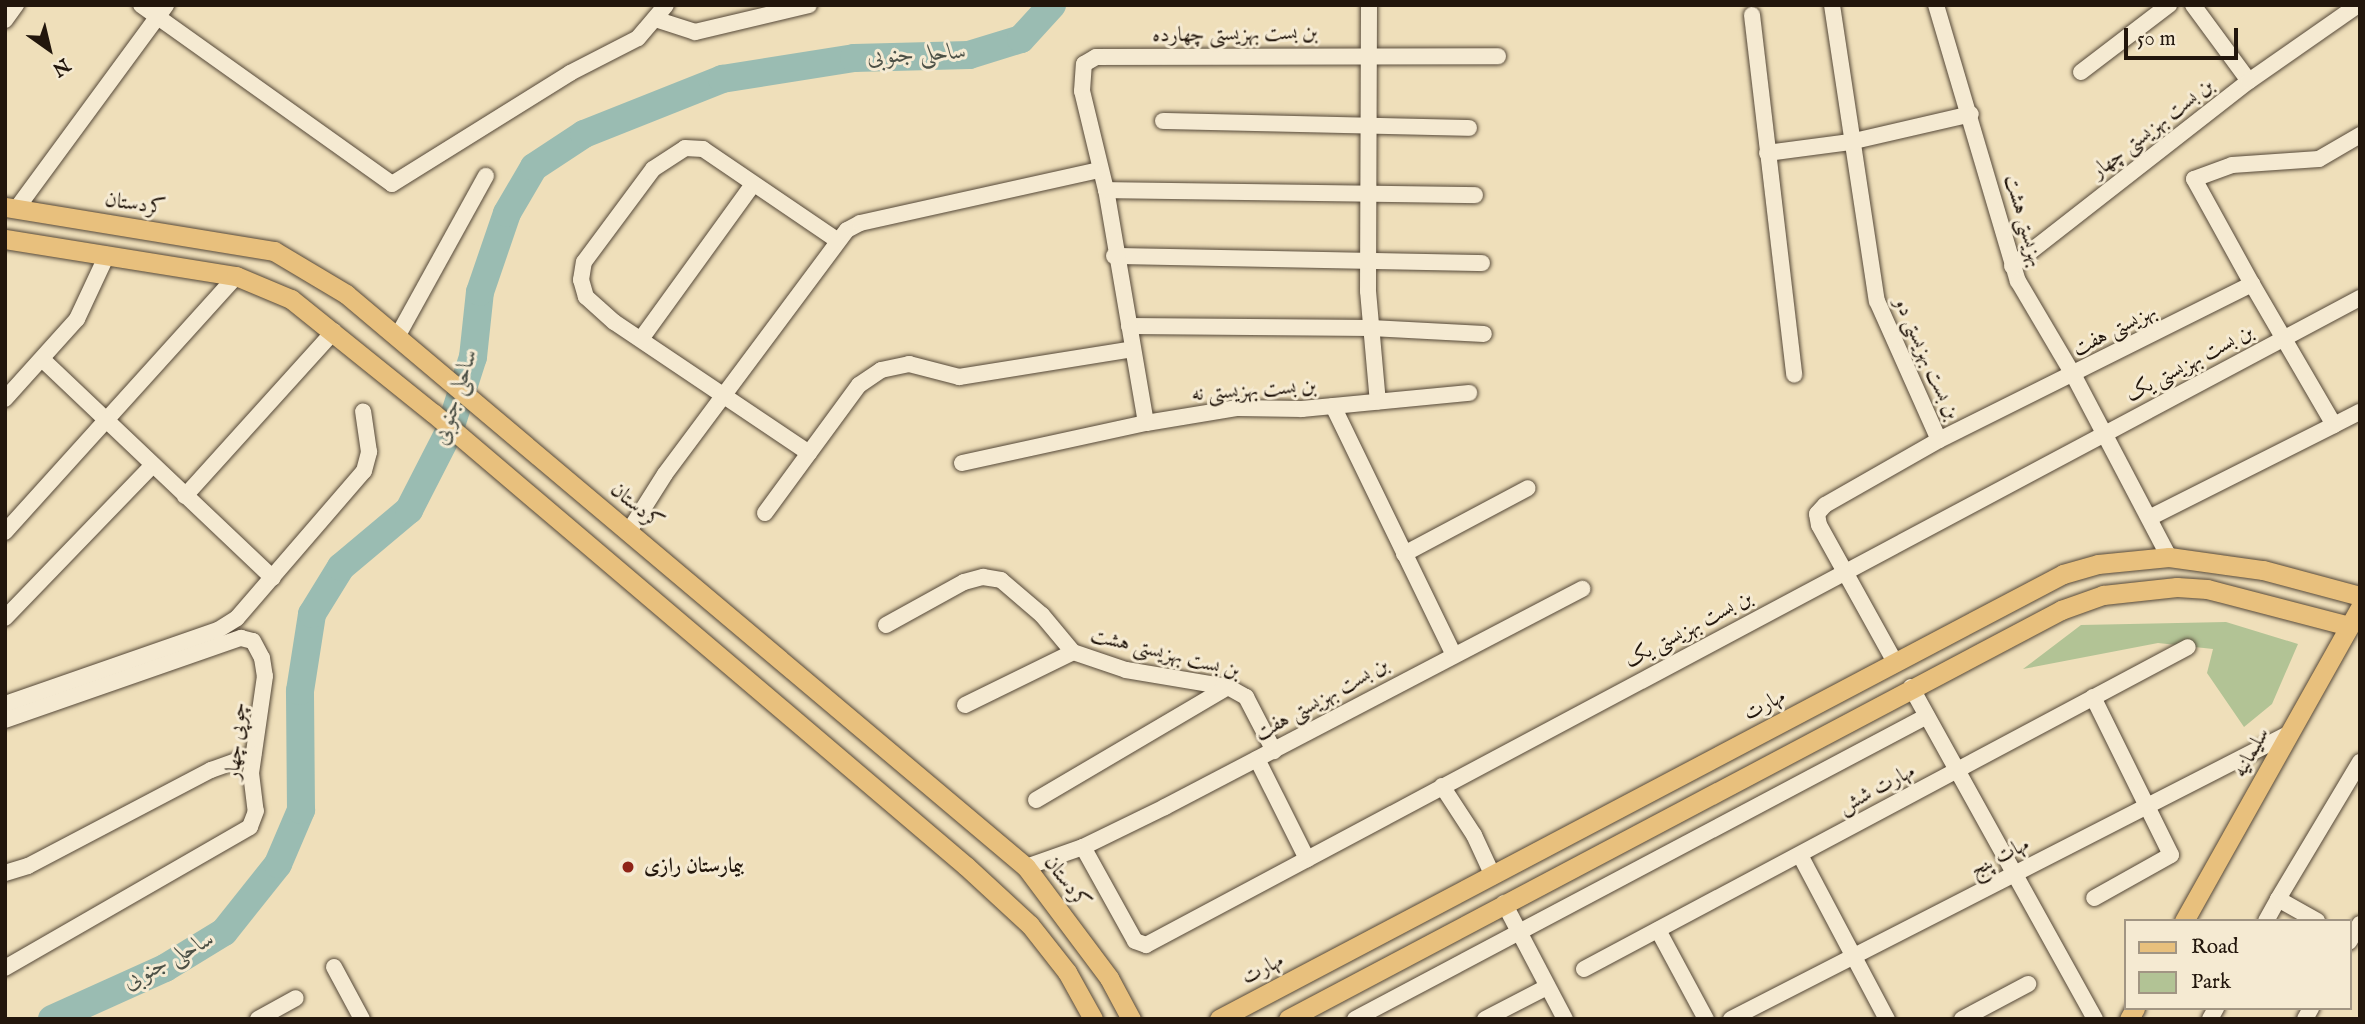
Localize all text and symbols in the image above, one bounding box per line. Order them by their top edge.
north arrow [14,14,84,84]
scale bar [2127,14,2241,58]
street label: بن بست بهزیستی چهارده [1152,21,1318,49]
text: 50 m [2137,26,2176,53]
water label: ساحلی جنوبی [866,39,968,71]
text: N [47,52,74,81]
street label: بن بست بهزیستی چهار [2087,73,2219,185]
street label: بهزیستی هشت [1998,172,2048,270]
street label: کردستان [103,188,167,222]
street label: بن بست بهزیستی دو [1888,294,1964,424]
street label: بهزیستی هفت [2069,299,2161,363]
street label: بن بست بهزیستی یک [2122,320,2258,408]
water label: ساحلی جنوبی [427,345,485,449]
street label: بن بست بهزیستی نه [1191,374,1317,408]
street label: کردستان [605,478,667,536]
street label: بن بست بهزیستی یک [1621,586,1757,674]
street label: بن بست بهزیستی هشت [1088,623,1242,685]
street label: بن بست بهزیستی هفت [1251,653,1393,747]
street label: مهارت [1740,685,1790,727]
street label: چوپی چهار [221,701,253,781]
street label: سلیمانیه [2228,724,2276,782]
street label: مهارت شش [1834,759,1920,821]
street label: مهات پنج [1966,832,2034,884]
street label: کردستان [1038,851,1094,915]
place label: بیمارستان رازی [644,854,744,880]
marker: بیمارستان رازی [618,857,638,877]
legend [2124,919,2351,1010]
water label: ساحلی جنوبی [118,925,220,997]
text: Road [2191,934,2238,961]
street label: مهارت [1238,949,1288,991]
text: Park [2191,969,2231,996]

